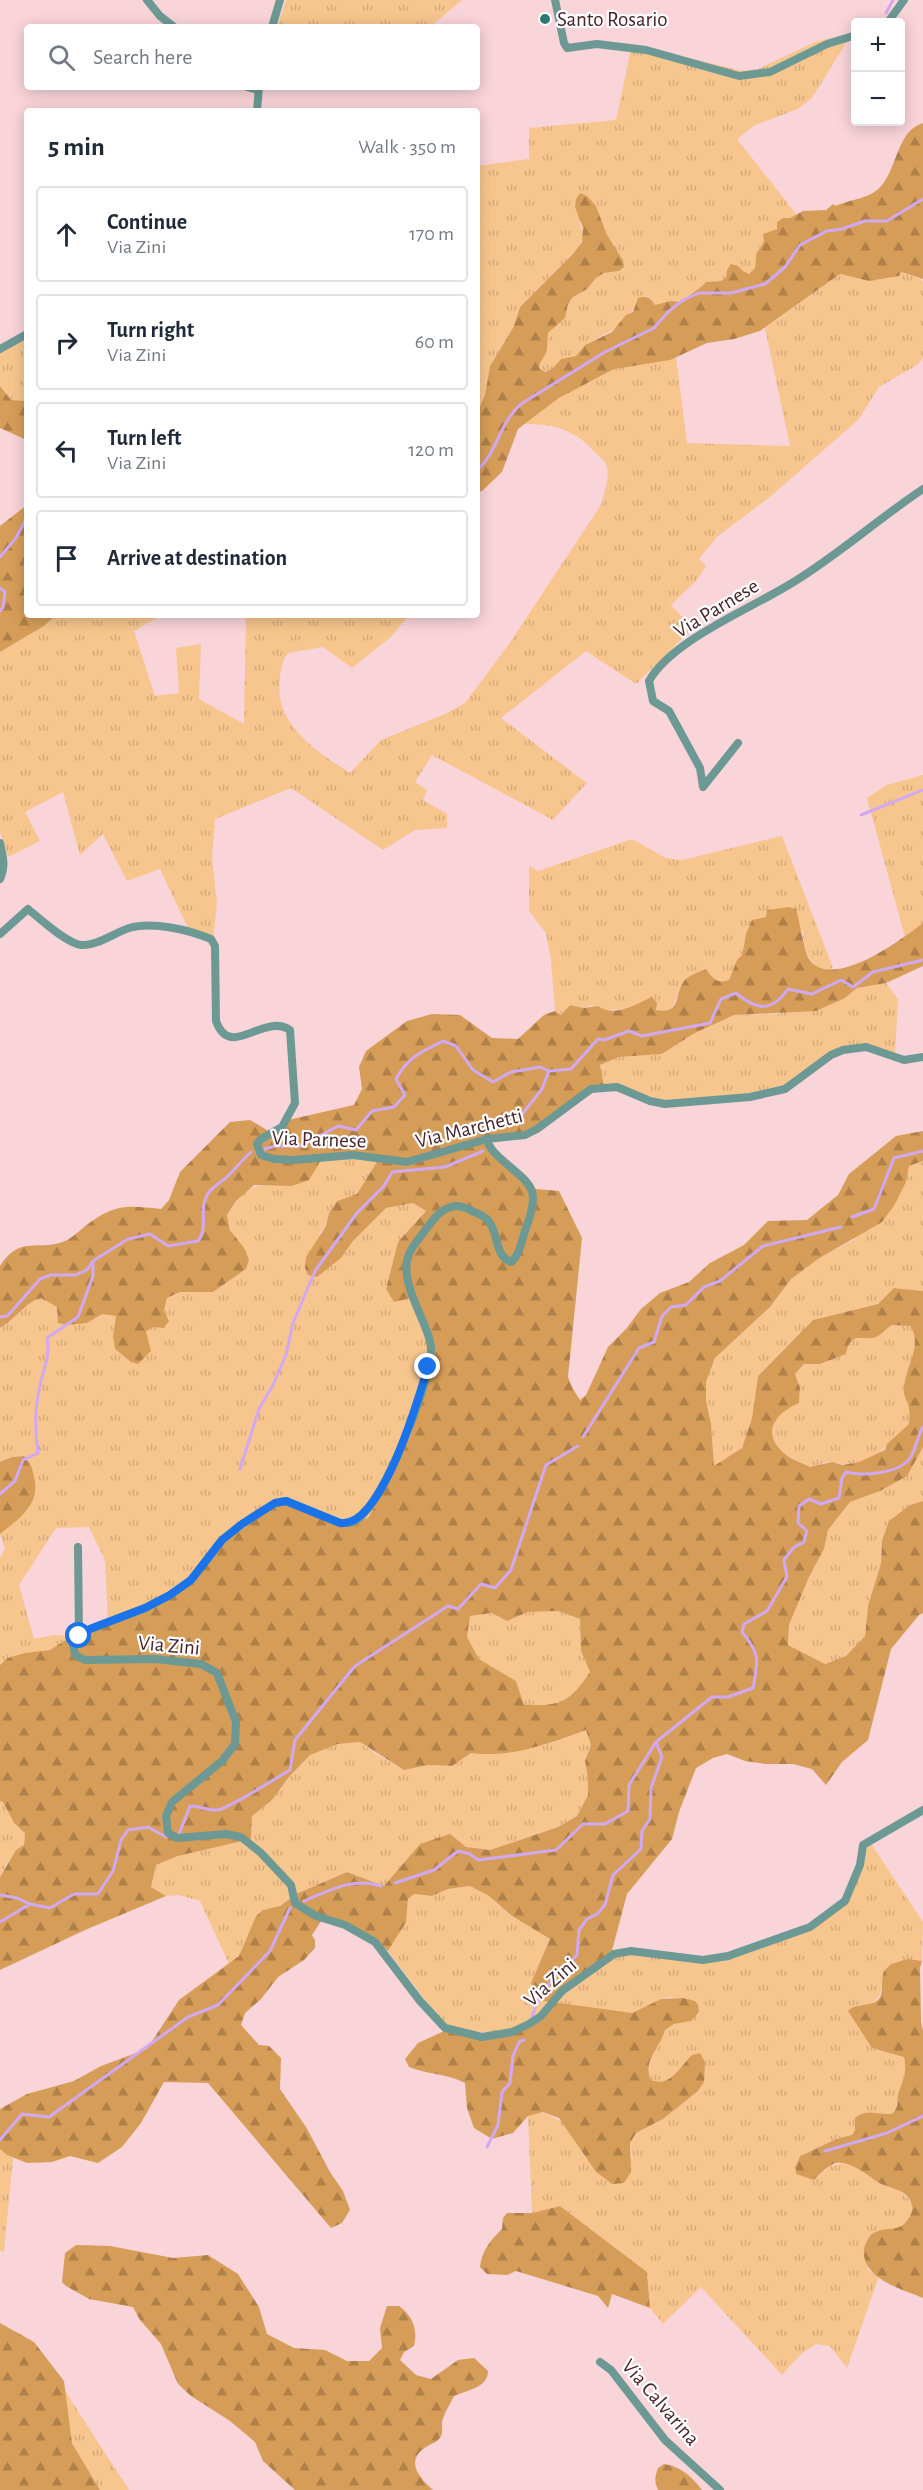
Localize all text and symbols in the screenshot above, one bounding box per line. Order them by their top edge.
place label: Santo Rosario [557,9,668,30]
marker: Santo Rosario [538,12,552,26]
map controls [851,18,905,126]
button: + [851,18,905,72]
search box [24,24,480,90]
icon: search [45,41,78,74]
text: Search here [93,46,192,68]
button: − [851,72,905,126]
text: 5 min [48,134,105,160]
text: Walk · 350 m [358,137,456,157]
text: Continue [107,211,187,233]
icon: ahead [50,218,83,251]
text: 170 m [409,224,454,244]
text: Via Zini [107,237,166,257]
text: Turn right [107,319,194,341]
icon: right [50,326,83,359]
text: 60 m [415,332,454,352]
text: Via Zini [107,345,166,365]
text: Turn left [107,427,181,449]
icon: left [50,434,83,467]
text: 120 m [408,440,454,460]
text: Via Zini [107,453,166,473]
icon: arrive [50,542,83,575]
text: Arrive at destination [107,547,287,569]
street label: Via Parnese [670,575,762,642]
street label: Via Marchetti [413,1105,525,1152]
street label: Via Parnese [271,1127,367,1152]
route end [414,1353,440,1379]
route start [65,1622,91,1648]
street label: Via Zini [137,1632,201,1659]
street label: Via Zini [520,1954,581,2011]
street label: Via Calvarina [618,2355,704,2450]

